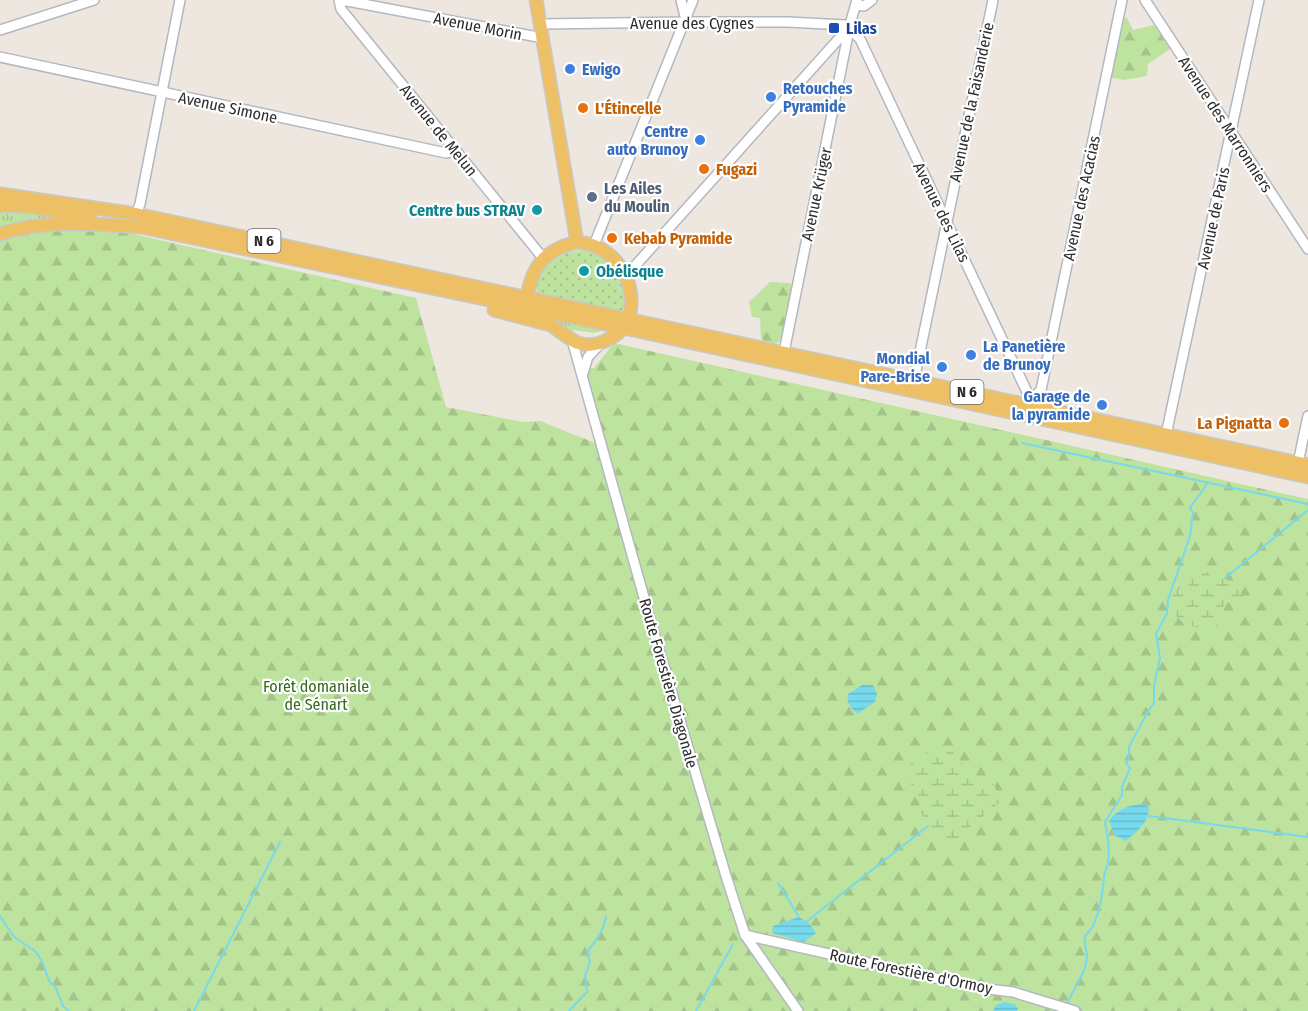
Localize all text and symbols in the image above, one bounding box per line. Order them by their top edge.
street label: Avenue Morin [432,9,524,44]
street label: Avenue des Cygnes [630,14,754,33]
place label: Lilas [846,19,877,38]
street label: Avenue de la Faisanderie [945,20,998,184]
marker: Lilas [827,21,841,35]
street label: Avenue des Marronniers [1175,53,1277,196]
place label: Ewigo [582,60,621,79]
marker: Ewigo [563,62,577,76]
place label: Retouches Pyramide [783,79,853,116]
street label: Avenue de Melun [396,81,481,180]
street label: Avenue Simone [177,88,279,127]
marker: Retouches Pyramide [764,90,778,104]
place label: L'Étincelle [595,98,661,118]
marker: L'Étincelle [576,101,590,115]
place label: Centre auto Brunoy [607,122,688,159]
marker: Centre auto Brunoy [693,133,707,147]
street label: Avenue des Acacias [1059,134,1104,262]
street label: Avenue Krüger [797,145,836,243]
street label: Avenue des Lilas [909,159,974,265]
place label: Fugazi [716,160,757,179]
marker: Fugazi [697,162,711,176]
street label: Avenue de Paris [1193,165,1234,271]
place label: Les Ailes du Moulin [604,179,670,216]
marker: Les Ailes du Moulin [585,190,599,204]
place label: Centre bus STRAV [409,201,526,220]
marker: Centre bus STRAV [530,203,544,217]
road number: N 6 [248,229,280,253]
place label: Kebab Pyramide [624,229,732,248]
marker: Kebab Pyramide [605,231,619,245]
place label: Obélisque [596,262,664,281]
marker: Obélisque [577,264,591,278]
place label: La Panetière de Brunoy [983,337,1065,374]
marker: La Panetière de Brunoy [964,348,978,362]
place label: Mondial Pare-Brise [861,349,931,386]
marker: Mondial Pare-Brise [935,360,949,374]
road number: N 6 [950,380,984,404]
place label: Garage de la pyramide [1012,387,1090,424]
marker: Garage de la pyramide [1095,398,1109,412]
place label: La Pignatta [1197,414,1272,433]
marker: La Pignatta [1277,416,1291,430]
street label: Route Forestière Diagonale [635,596,702,770]
park label: Forêt domaniale de Sénart [263,677,369,714]
street label: Route Forestière d'Ormoy [828,945,995,998]

